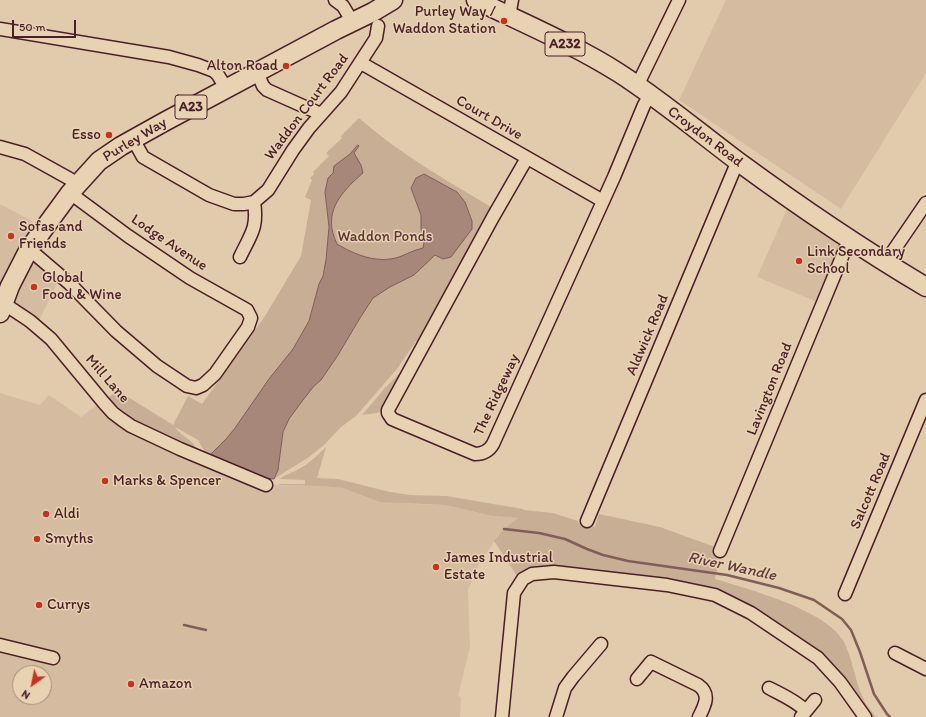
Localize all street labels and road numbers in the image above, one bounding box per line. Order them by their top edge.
road number: A232 [545,32,585,56]
street label: Waddon Court Road [261,50,353,164]
street label: Court Drive [452,92,526,144]
road number: A23 [175,95,207,119]
street label: Croydon Road [664,103,746,171]
street label: Purley Way [100,114,170,166]
street label: Lodge Avenue [127,211,211,275]
street label: Aldwick Road [623,292,673,378]
street label: Lavington Road [743,340,797,438]
street label: Mill Lane [81,351,133,407]
street label: The Ridgeway [470,351,524,439]
street label: Salcott Road [847,450,895,532]

